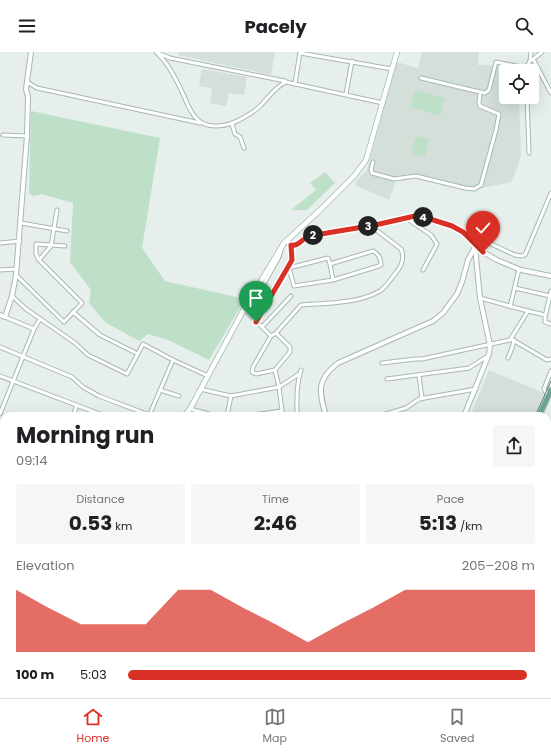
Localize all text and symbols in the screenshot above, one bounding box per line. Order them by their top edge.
text: Pacely [244,14,307,39]
icon: menu [16,15,38,37]
icon: search [513,15,535,37]
map controls [499,64,539,104]
button: locate [499,64,539,104]
pin: 4 [413,207,433,227]
text: 4 [419,209,427,225]
pin [466,211,500,252]
pin: 3 [358,216,378,236]
icon: check [472,217,494,239]
text: 3 [365,218,371,234]
pin: 2 [303,225,323,245]
text: 2 [310,227,316,243]
pin [239,281,273,322]
icon: arrive [245,287,267,309]
text: Morning run [16,420,154,451]
button: share [493,425,535,467]
text: 09:14 [16,451,47,470]
text: Distance [76,491,125,507]
text: Time [262,491,289,507]
text: Pace [437,491,464,507]
text: 0.53 [69,509,112,537]
text: 2:46 [254,509,297,537]
text: 5:13 [419,509,457,537]
text: km [112,518,132,534]
text: /km [457,518,482,534]
text: Elevation [16,556,75,575]
text: 205–208 m [462,556,535,575]
text: 100 m [16,665,54,684]
text: 5:03 [80,665,107,684]
tab: Home [77,706,109,747]
tab: Map [263,706,287,747]
tab: Saved [440,706,474,747]

